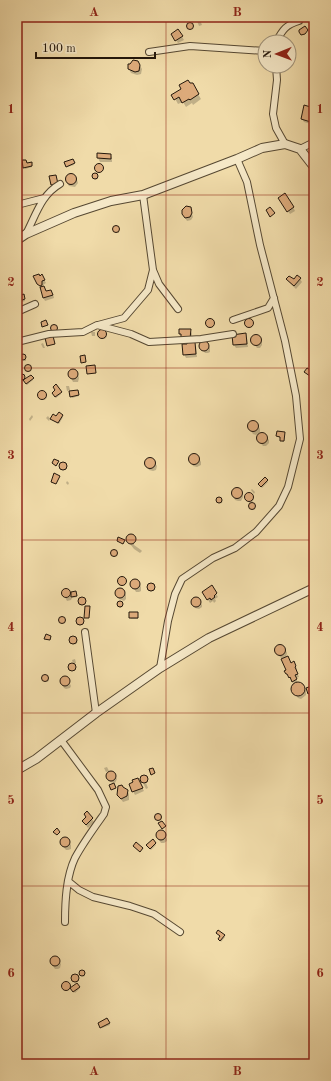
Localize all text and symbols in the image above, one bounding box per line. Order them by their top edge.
text: A [89,6,99,19]
text: B [232,6,242,19]
scale bar [36,34,155,60]
north arrow [257,34,297,74]
text: 100 m [42,43,76,55]
text: N [263,49,274,58]
text: 1 [7,103,15,116]
text: 1 [316,103,324,116]
text: 2 [7,276,15,289]
text: 2 [316,276,324,289]
text: 3 [7,449,15,462]
text: 3 [316,449,324,462]
text: 4 [7,621,15,634]
text: 4 [316,621,324,634]
text: 5 [7,794,15,807]
text: 5 [316,794,324,807]
text: 6 [7,967,15,980]
text: 6 [316,967,324,980]
text: A [89,1065,99,1078]
text: B [232,1065,242,1078]

